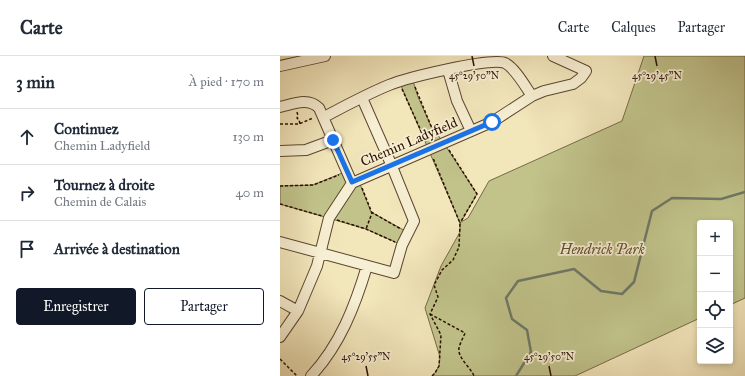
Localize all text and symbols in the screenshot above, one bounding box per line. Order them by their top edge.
text: Carte [20,16,63,39]
text: Carte [558,19,589,36]
text: Calques [611,19,656,36]
text: Partager [678,19,725,36]
text: 45°29'50"N [449,70,500,82]
text: 45°29'45"N [632,70,683,82]
text: 3 min [16,72,55,93]
text: À pied · 170 m [189,74,264,90]
route start [483,113,501,131]
street label: Chemin Ladyfield [358,114,460,170]
text: Continuez [54,120,119,138]
icon: ahead [16,126,38,148]
text: 130 m [232,129,264,145]
route end [324,131,342,149]
text: Chemin Ladyfield [54,138,150,154]
text: Tournez à droite [54,176,155,194]
icon: right [16,182,38,204]
text: 40 m [235,185,264,201]
text: Chemin de Calais [54,194,146,210]
map controls [697,220,733,364]
button: + [697,220,733,256]
icon: arrive [16,238,38,260]
text: Arrivée à destination [54,240,180,258]
park label: Hendrick Park [558,241,645,258]
button: − [697,256,733,292]
button: Enregistrer [16,288,136,325]
button: Partager [144,288,264,325]
button: locate [697,292,733,328]
button: layers [697,328,733,364]
text: 45°29'55"N [341,351,391,363]
text: 45°29'50"N [524,351,575,363]

